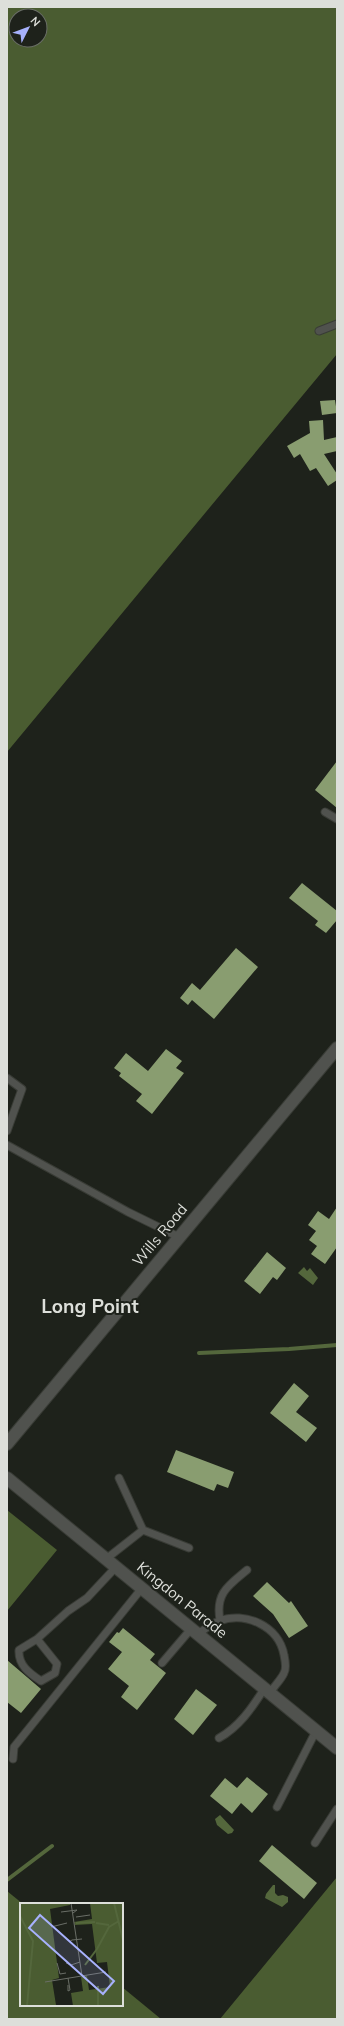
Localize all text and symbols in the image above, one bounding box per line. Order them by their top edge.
north arrow [8,8,48,48]
text: N [27,14,43,29]
street label: Wills Road [128,1200,191,1270]
district label: Long Point [41,1294,139,1318]
street label: Kingdon Parade [133,1557,231,1642]
inset map [20,1903,123,2006]

